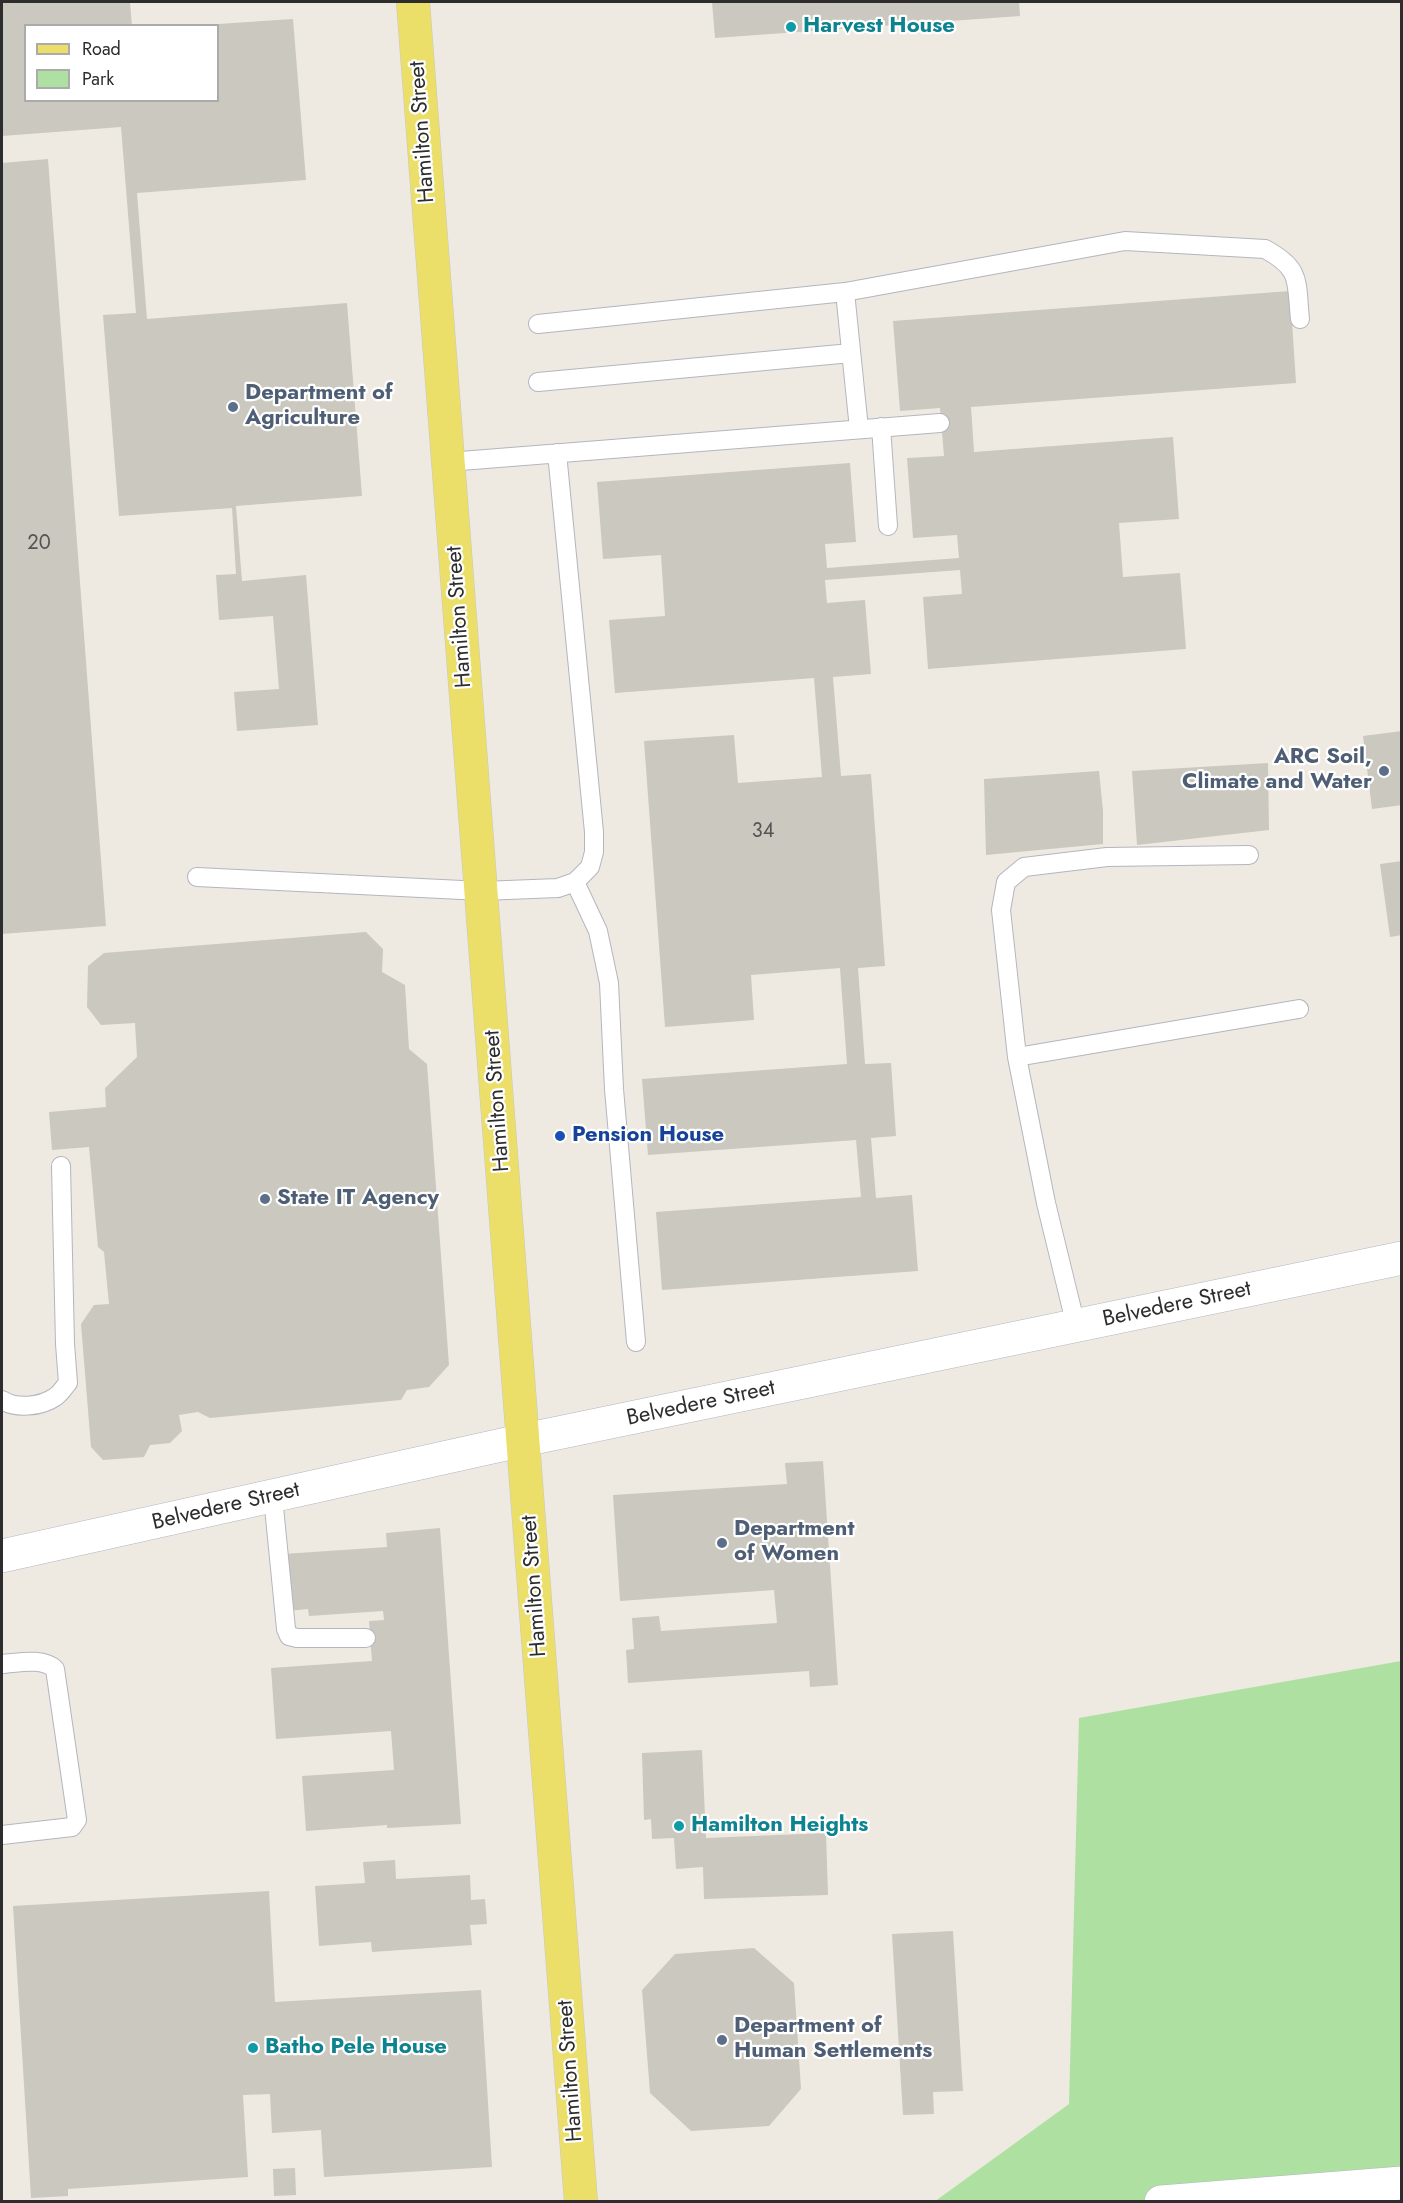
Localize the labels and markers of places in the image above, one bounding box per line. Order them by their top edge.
place label: Harvest House [803,14,955,40]
marker: Harvest House [784,20,798,34]
place label: Department of Agriculture [245,381,393,433]
marker: Department of Agriculture [226,400,240,414]
place label: ARC Soil, Climate and Water [1182,745,1372,796]
marker: ARC Soil, Climate and Water [1377,764,1391,778]
place label: Pension House [572,1123,724,1149]
marker: Pension House [553,1129,567,1143]
place label: State IT Agency [277,1186,439,1212]
marker: State IT Agency [258,1192,272,1206]
place label: Department of Women [734,1517,854,1568]
marker: Department of Women [715,1536,729,1550]
place label: Hamilton Heights [691,1813,868,1839]
marker: Hamilton Heights [672,1819,686,1833]
place label: Department of Human Settlements [734,2014,932,2066]
marker: Department of Human Settlements [715,2033,729,2047]
place label: Batho Pele House [265,2035,447,2061]
marker: Batho Pele House [246,2041,260,2055]

